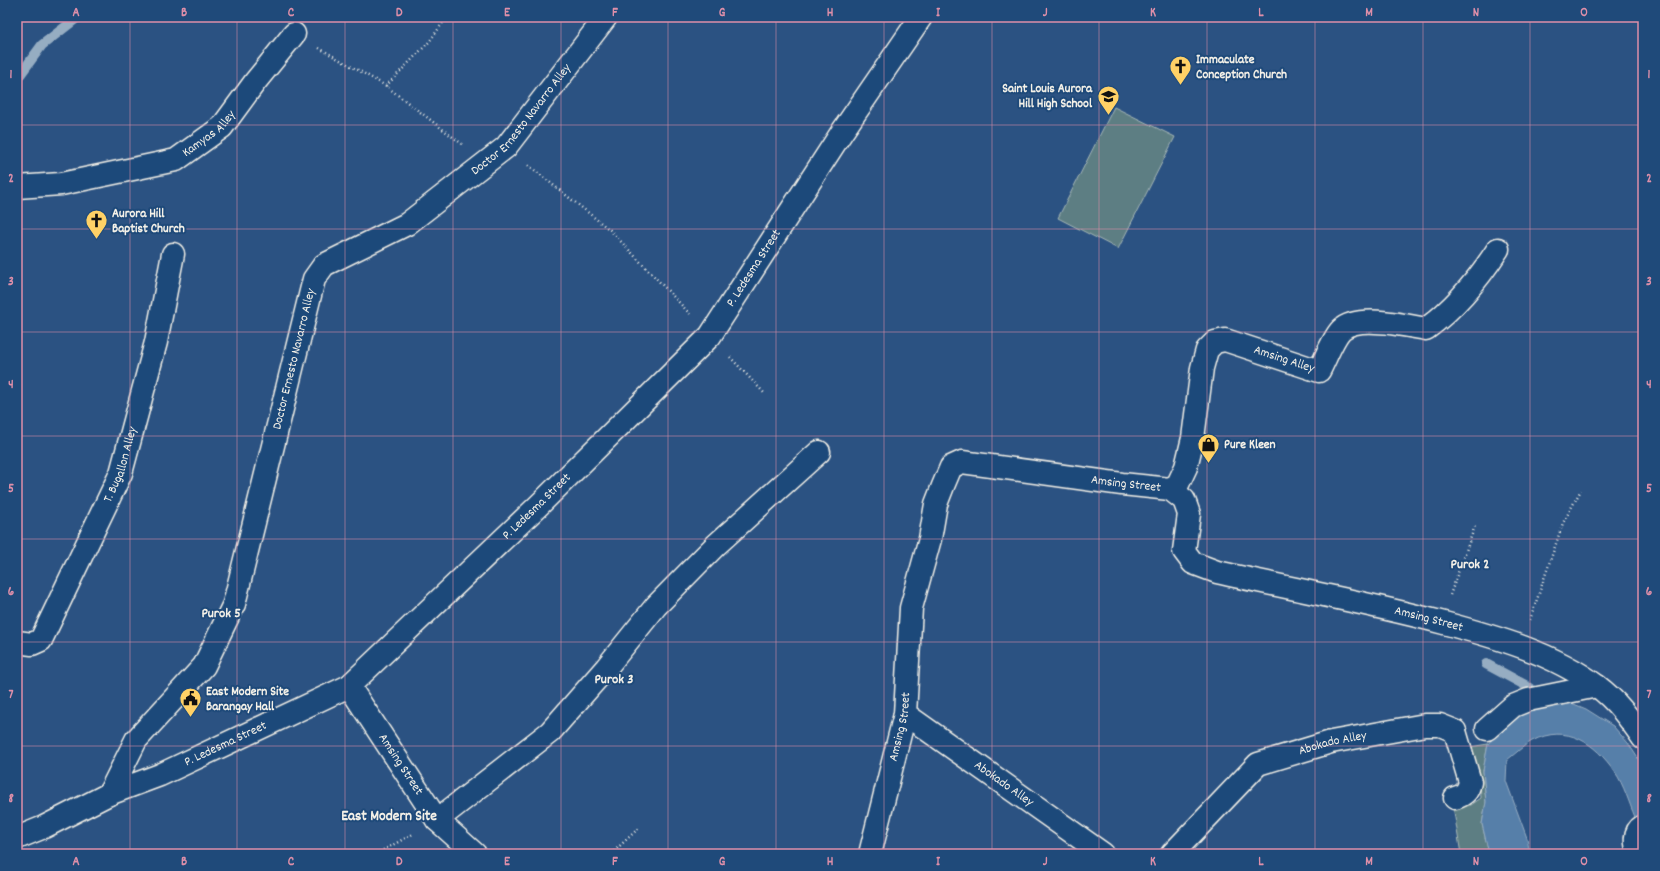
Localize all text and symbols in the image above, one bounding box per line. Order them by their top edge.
text: A [72,4,80,23]
text: B [181,4,187,23]
text: C [288,4,295,23]
text: D [396,4,403,23]
text: E [504,4,511,23]
text: F [612,4,618,23]
text: G [719,4,726,23]
text: H [827,4,834,23]
text: I [936,4,941,23]
text: J [1043,4,1048,23]
text: K [1150,4,1156,23]
text: L [1258,4,1264,23]
text: M [1365,4,1373,23]
text: N [1473,4,1479,23]
text: O [1580,4,1588,23]
place label: Immaculate Conception Church [1196,51,1287,85]
church icon: Immaculate Conception Church [1167,54,1193,87]
street label: Doctor Ernesto Navarro Alley [467,59,577,180]
text: 1 [10,66,13,85]
text: 1 [1648,66,1651,85]
place label: Saint Louis Aurora Hill High School [1002,80,1093,114]
school or university icon: Saint Louis Aurora Hill High School [1095,83,1121,116]
street label: Kamyas Alley [178,106,241,162]
text: 2 [8,170,14,189]
text: 2 [1646,170,1652,189]
place label: Aurora Hill Baptist Church [112,205,185,239]
church icon: Aurora Hill Baptist Church [84,208,110,241]
street label: P. Ledesma Street [722,225,786,311]
text: 3 [8,273,14,292]
text: 3 [1646,273,1652,292]
street label: Doctor Ernesto Navarro Alley [268,286,321,432]
street label: Amsing Alley [1251,341,1318,379]
text: 4 [8,376,14,395]
text: 4 [1646,376,1652,395]
street label: T. Bugallon Alley [99,424,143,506]
shop icon: Pure Kleen [1195,432,1221,465]
place label: Pure Kleen [1224,436,1276,455]
street label: P. Ledesma Street [498,469,576,545]
street label: Amsing Street [1090,470,1162,498]
text: 5 [8,480,14,499]
text: 5 [1646,480,1652,499]
district label: Purok 2 [1451,555,1489,575]
text: 6 [8,583,15,602]
text: 6 [1646,583,1653,602]
street label: Amsing Street [1393,601,1465,637]
district label: Purok 5 [201,604,241,624]
district label: Purok 3 [595,670,633,690]
place label: East Modern Site Barangay Hall [206,683,289,717]
text: 7 [9,686,14,705]
public building icon: East Modern Site Barangay Hall [178,686,204,719]
text: 7 [1647,686,1652,705]
street label: Amsing Street [884,691,916,763]
street label: P. Ledesma Street [181,716,270,772]
street label: Abokado Alley [1296,726,1369,761]
street label: Amsing Street [373,730,428,799]
street label: Abokado Alley [970,756,1038,812]
text: 8 [8,790,14,809]
text: 8 [1646,790,1652,809]
district label: East Modern Site [341,806,437,828]
text: A [72,853,80,871]
text: B [181,853,187,871]
text: C [288,853,295,871]
text: D [396,853,403,871]
text: E [504,853,511,871]
text: F [612,853,618,871]
text: G [719,853,726,871]
text: H [827,853,834,871]
text: I [936,853,941,871]
text: J [1043,853,1048,871]
text: K [1150,853,1156,871]
text: L [1258,853,1264,871]
text: M [1365,853,1373,871]
text: N [1473,853,1479,871]
text: O [1580,853,1588,871]

